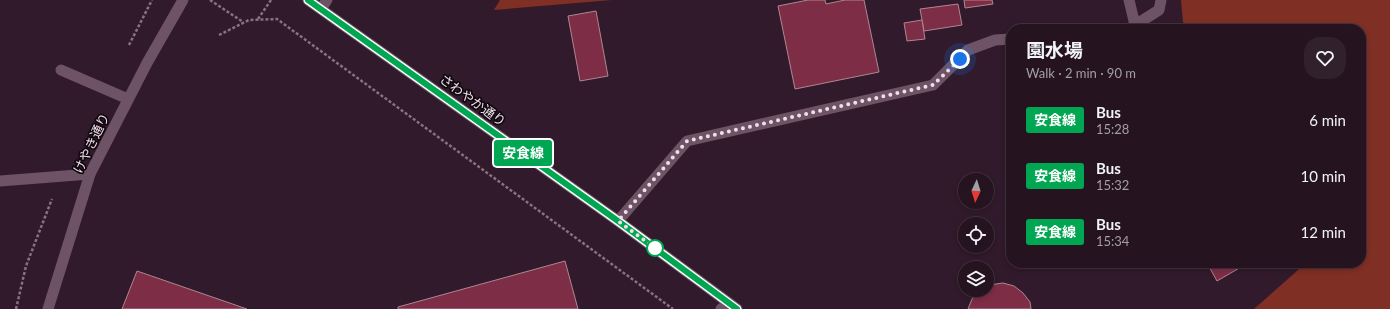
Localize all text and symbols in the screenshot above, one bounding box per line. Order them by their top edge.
button: heart [1304,37,1346,79]
text: 園水場 [1026,38,1083,61]
your location [950,49,970,69]
text: Walk · 2 min · 90 m [1026,65,1136,81]
street label: さわやか通り [437,71,509,129]
text: Bus [1096,103,1121,121]
street label: けやき通り [70,110,112,176]
text: 安食線 [1034,111,1076,128]
text: 6 min [1309,111,1346,129]
text: 15:28 [1096,121,1129,137]
line badge: 安食線 [500,140,546,166]
text: 安食線 [502,144,544,161]
text: Bus [1096,159,1121,177]
text: 安食線 [1034,167,1076,184]
text: 10 min [1300,167,1346,185]
north arrow [958,173,994,209]
map controls [958,173,994,297]
text: 15:32 [1096,177,1129,193]
text: Bus [1096,215,1121,233]
button: locate [958,217,994,253]
text: 安食線 [1034,223,1076,240]
text: 12 min [1300,223,1346,241]
text: 15:34 [1096,233,1129,249]
unlabelled marker [646,239,664,257]
button: layers [958,261,994,297]

